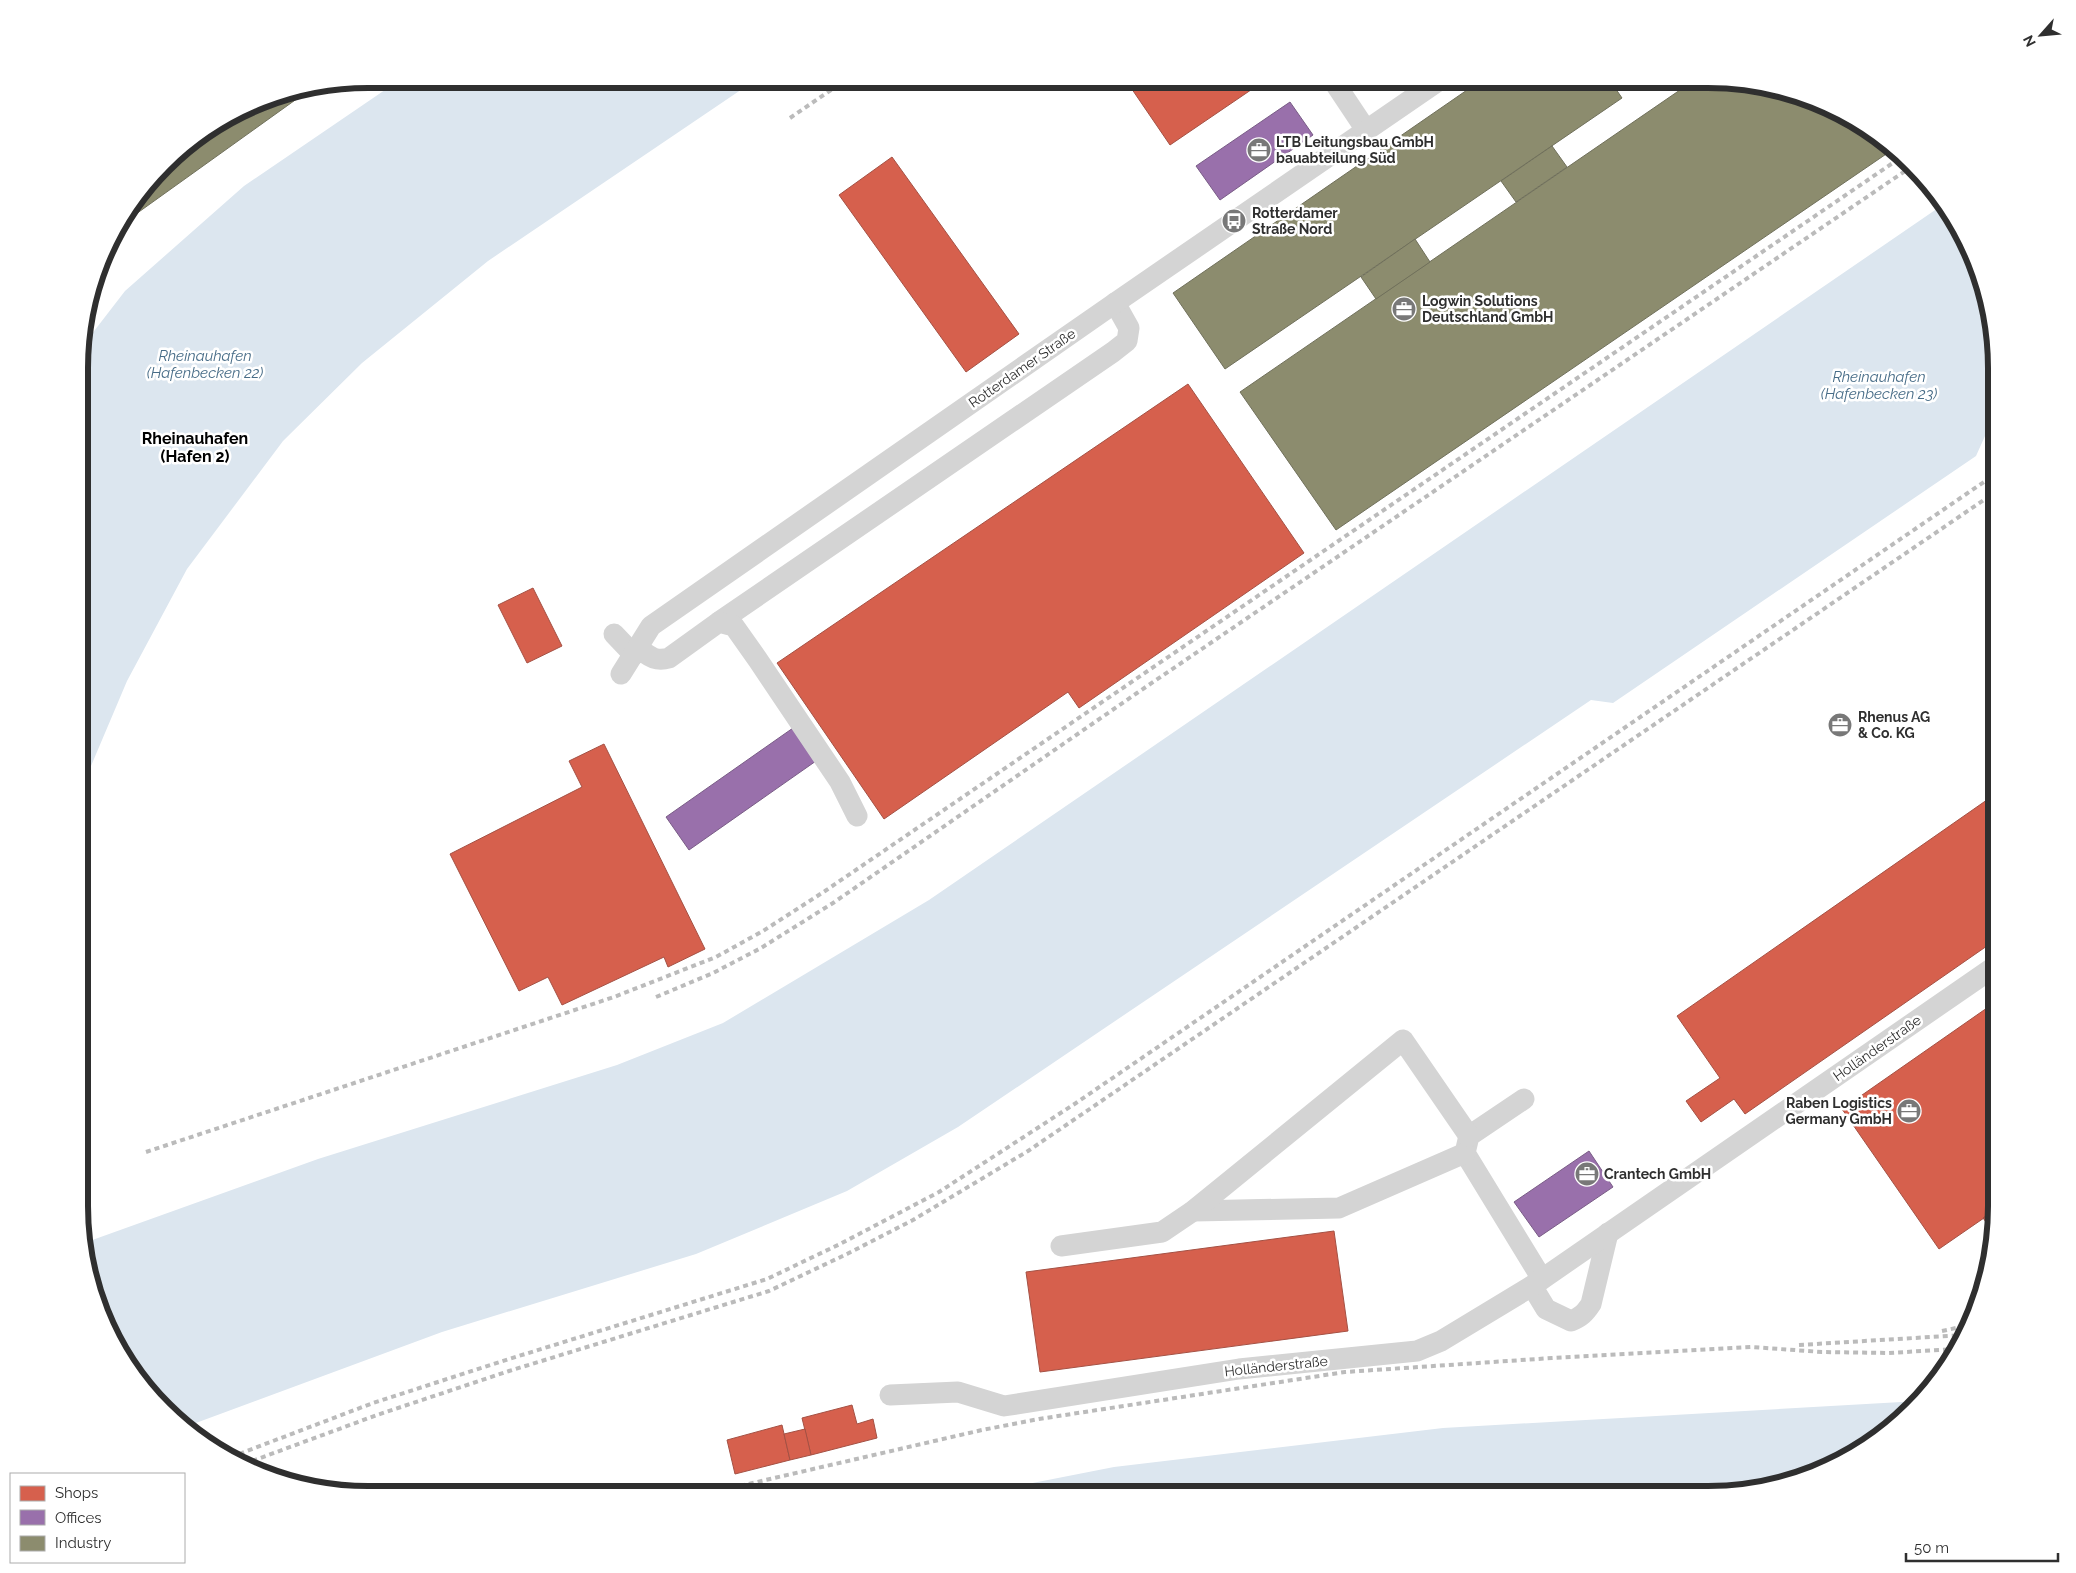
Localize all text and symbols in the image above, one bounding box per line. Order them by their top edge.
north arrow [2016,10,2066,60]
text: N [2020,33,2039,49]
place label: LTB Leitungsbau GmbH bauabteilung Süd [1276,134,1434,166]
office icon: LTB Leitungsbau GmbH bauabteilung Süd [1246,137,1272,163]
place label: Rotterdamer Straße Nord [1252,205,1338,237]
bus stop icon: Rotterdamer Straße Nord [1221,208,1247,234]
place label: Logwin Solutions Deutschland GmbH [1422,293,1553,325]
office icon: Logwin Solutions Deutschland GmbH [1391,296,1417,322]
street label: Rotterdamer Straße [966,325,1078,411]
water label: Rheinauhafen (Hafenbecken 22) [147,347,263,382]
water label: Rheinauhafen (Hafenbecken 23) [1821,368,1937,403]
district label: Rheinauhafen (Hafen 2) [142,429,248,466]
place label: Rhenus AG & Co. KG [1858,709,1930,741]
office icon: Rhenus AG & Co. KG [1827,712,1853,738]
street label: Holländerstraße [1830,1012,1924,1084]
place label: Raben Logistics Germany GmbH [1786,1095,1892,1127]
office icon: Raben Logistics Germany GmbH [1896,1098,1922,1124]
office icon: Crantech GmbH [1574,1161,1600,1187]
place label: Crantech GmbH [1604,1166,1711,1182]
street label: Holländerstraße [1224,1353,1328,1379]
legend [10,1473,185,1563]
text: Shops [55,1484,98,1502]
text: Offices [55,1509,102,1527]
scale bar [1906,1530,2058,1562]
text: Industry [55,1534,111,1552]
text: 50 m [1914,1539,1949,1557]

